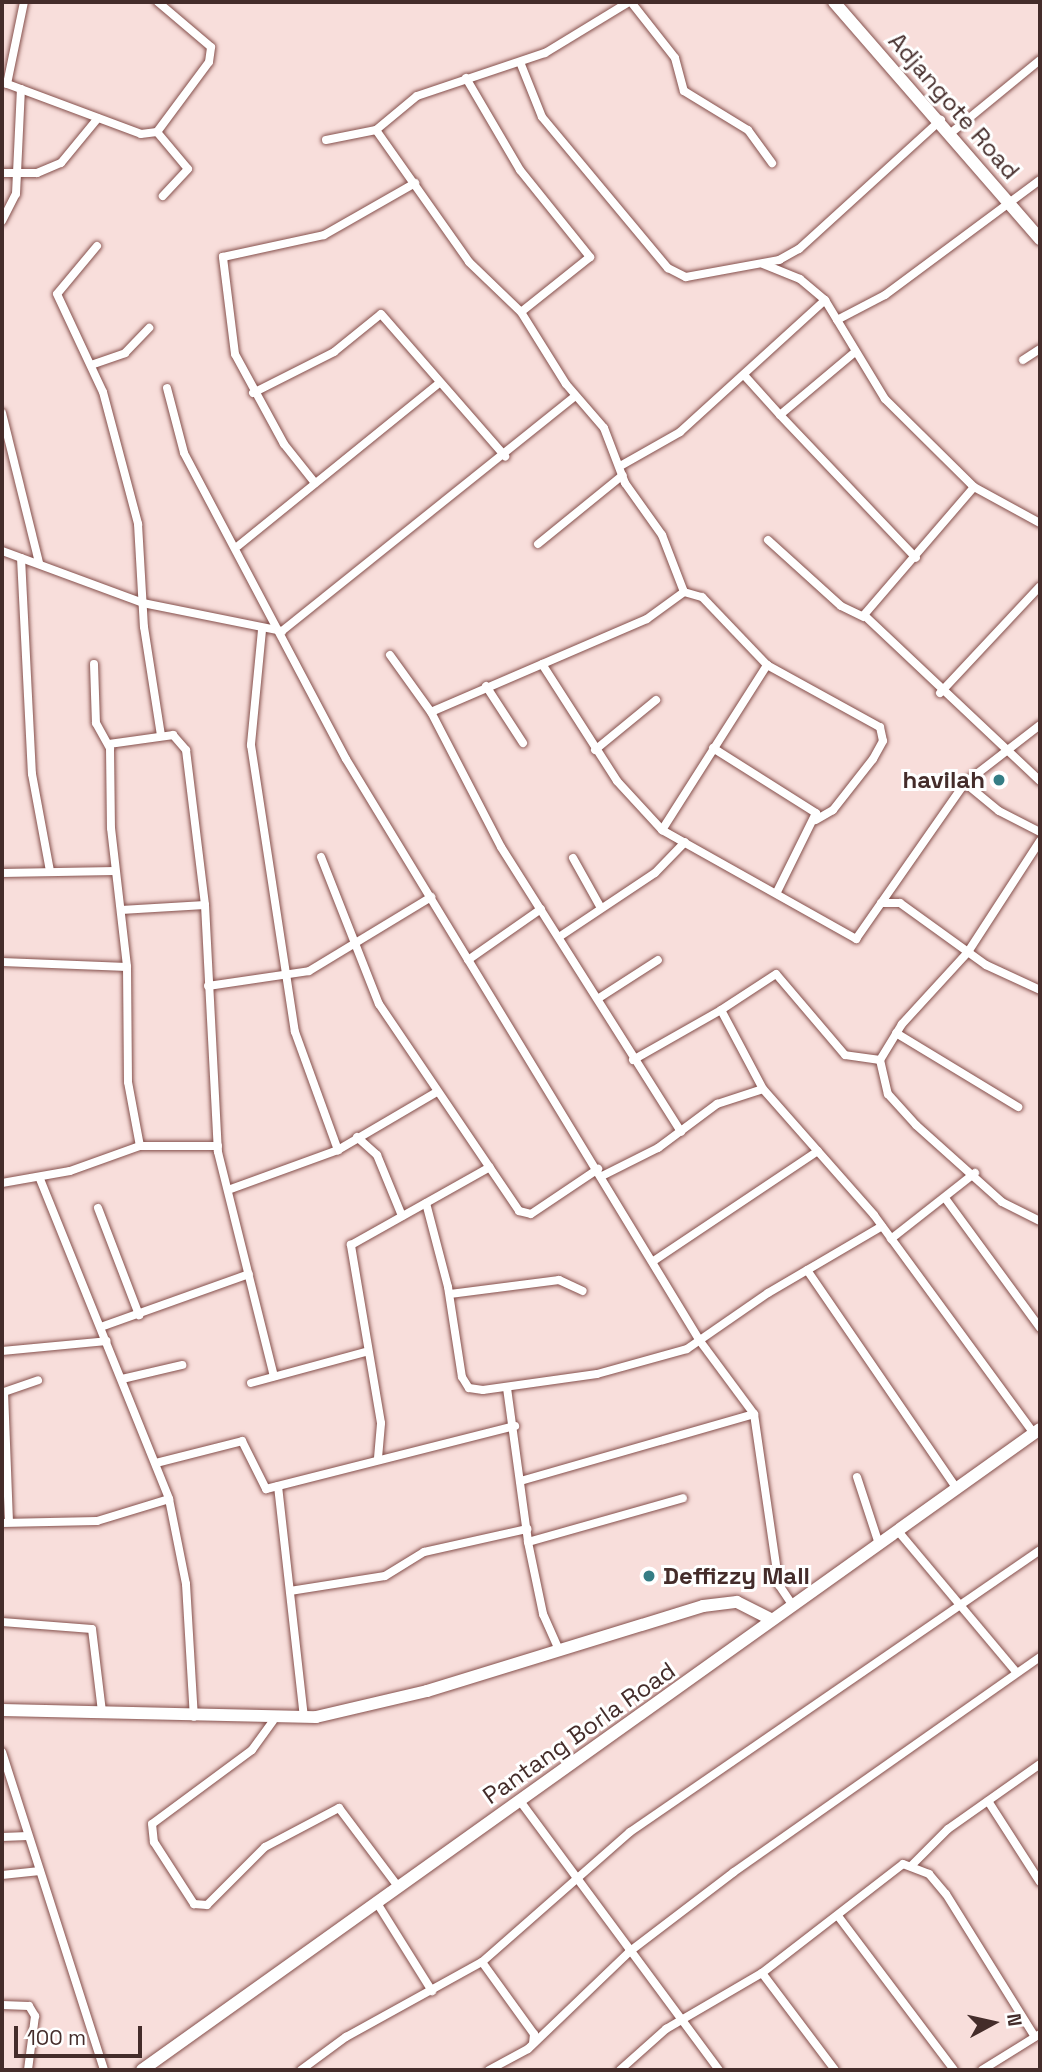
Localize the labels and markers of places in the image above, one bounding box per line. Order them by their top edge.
place label: havilah [902,766,985,794]
marker: havilah [991,772,1007,788]
place label: Deffizzy Mall [663,1562,810,1590]
marker: Deffizzy Mall [641,1568,657,1584]

